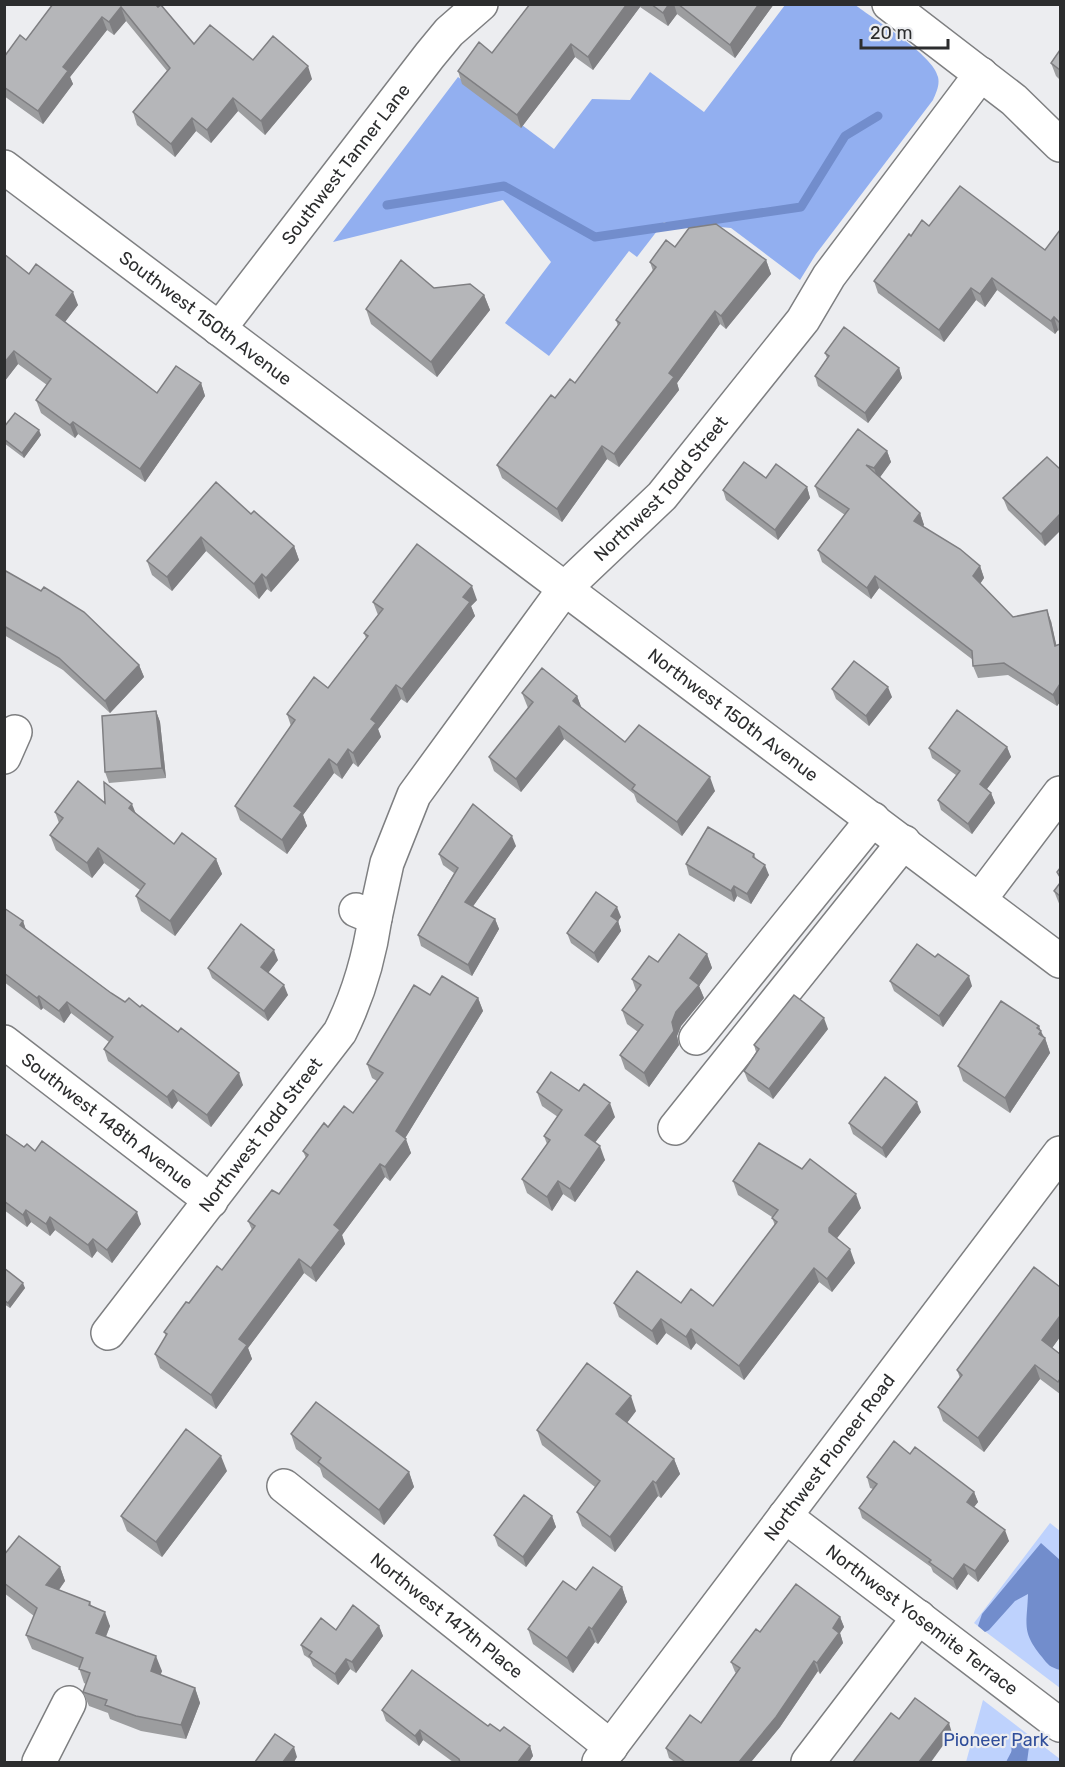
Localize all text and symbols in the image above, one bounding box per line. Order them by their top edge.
scale bar [861,12,948,50]
text: 20 m [870,22,912,44]
street label: Southwest Tanner Lane [277,79,415,249]
street label: Southwest 150th Avenue [115,247,296,390]
street label: Northwest Todd Street [589,412,733,566]
street label: Northwest 150th Avenue [643,644,822,786]
street label: Southwest 148th Avenue [17,1048,197,1194]
street label: Northwest Todd Street [194,1053,327,1217]
street label: Northwest Pioneer Road [759,1370,900,1545]
street label: Northwest Yosemite Terrace [822,1540,1022,1700]
street label: Northwest 147th Place [366,1548,527,1683]
park label: Pioneer Park [943,1729,1050,1751]

